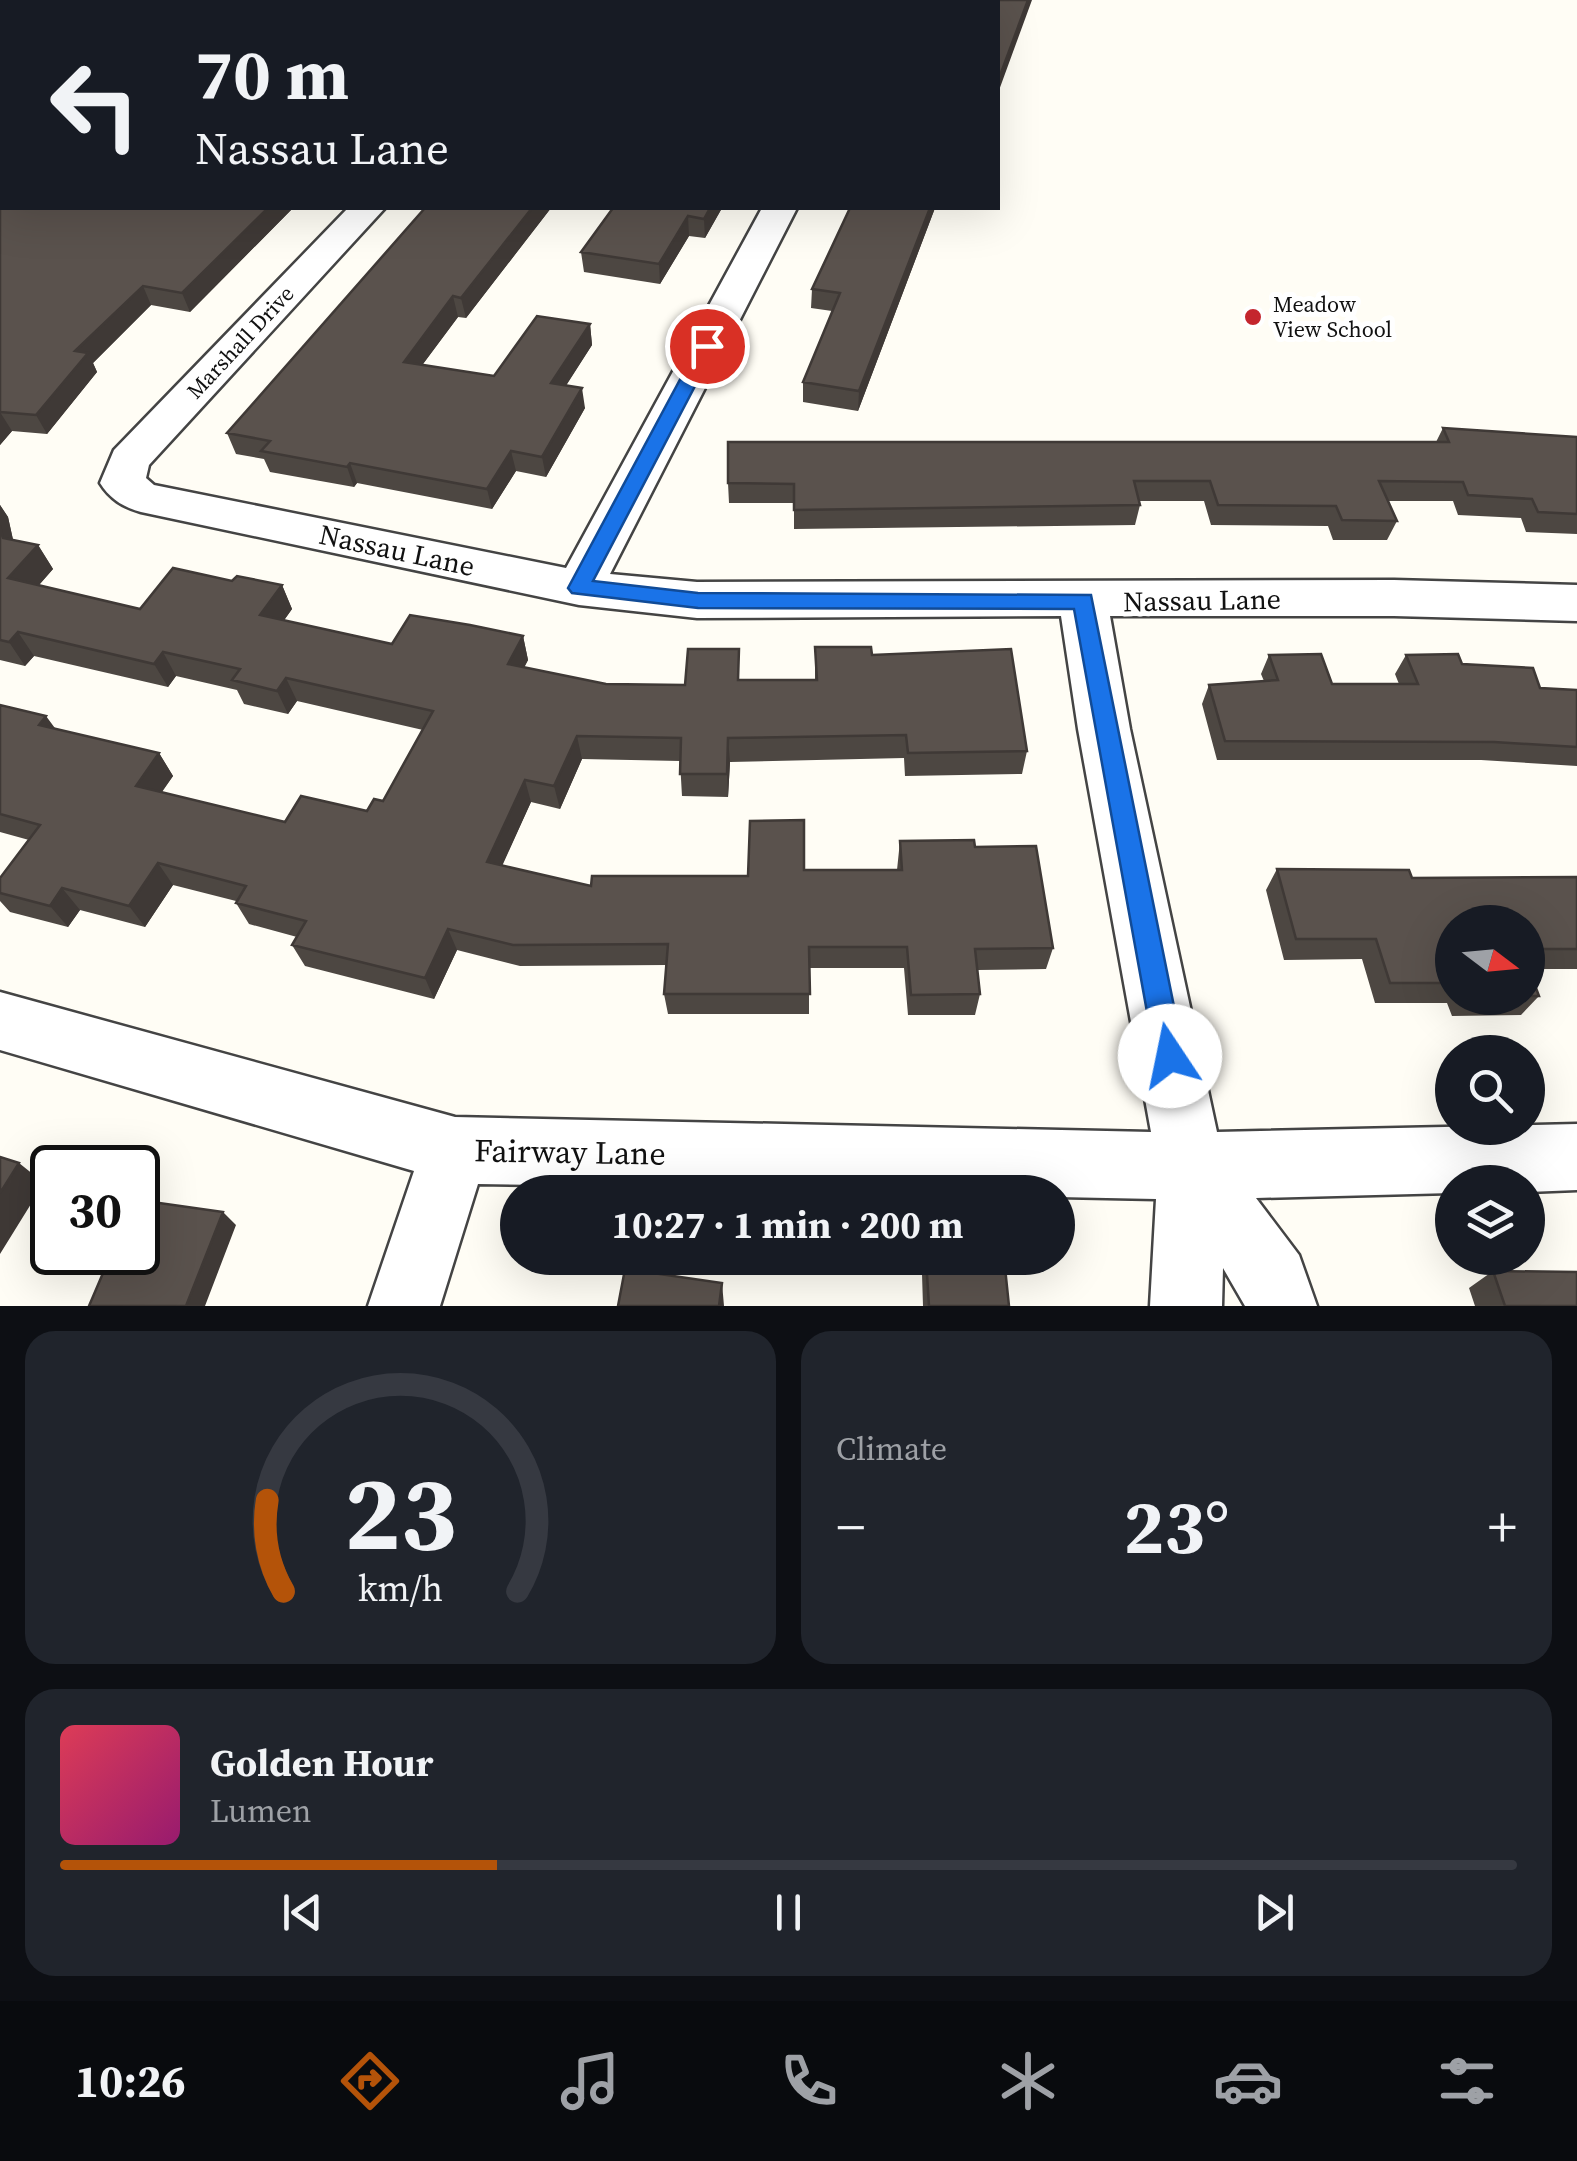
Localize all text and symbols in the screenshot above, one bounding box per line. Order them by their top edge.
text: 70 m [195,26,349,122]
icon: left [30,40,160,170]
text: Nassau Lane [195,117,449,179]
street label: Marshall Drive [180,279,300,405]
place label: Meadow View School [1273,289,1392,344]
pin [665,304,750,389]
marker: Meadow View School [1242,306,1264,328]
icon: arrive [680,319,735,374]
street label: Nassau Lane [316,515,478,585]
street label: Nassau Lane [1123,580,1281,620]
north arrow [1435,905,1545,1015]
map controls [1435,905,1545,1275]
position arrow [1118,1004,1222,1108]
button: search [1435,1035,1545,1145]
street label: Fairway Lane [474,1128,666,1176]
speed limit sign: 30 [30,1145,160,1275]
button: layers [1435,1165,1545,1275]
text: 10:27 · 1 min · 200 m [611,1199,964,1251]
text: Climate [836,1427,947,1471]
text: 23 [344,1441,457,1584]
text: 23° [1124,1475,1229,1578]
text: − [836,1489,865,1564]
text: + [1488,1489,1517,1564]
text: km/h [358,1564,443,1613]
text: Golden Hour [210,1737,433,1789]
text: Lumen [210,1789,312,1833]
icon: previous [275,1885,330,1940]
icon: pause [761,1885,816,1940]
icon: next [1247,1885,1302,1940]
icon: directions [335,2046,405,2116]
icon: music [555,2046,625,2116]
icon: phone [774,2046,844,2116]
icon: climate [993,2046,1063,2116]
icon: car [1213,2046,1283,2116]
icon: filters [1432,2046,1502,2116]
text: 10:26 [75,2050,186,2112]

